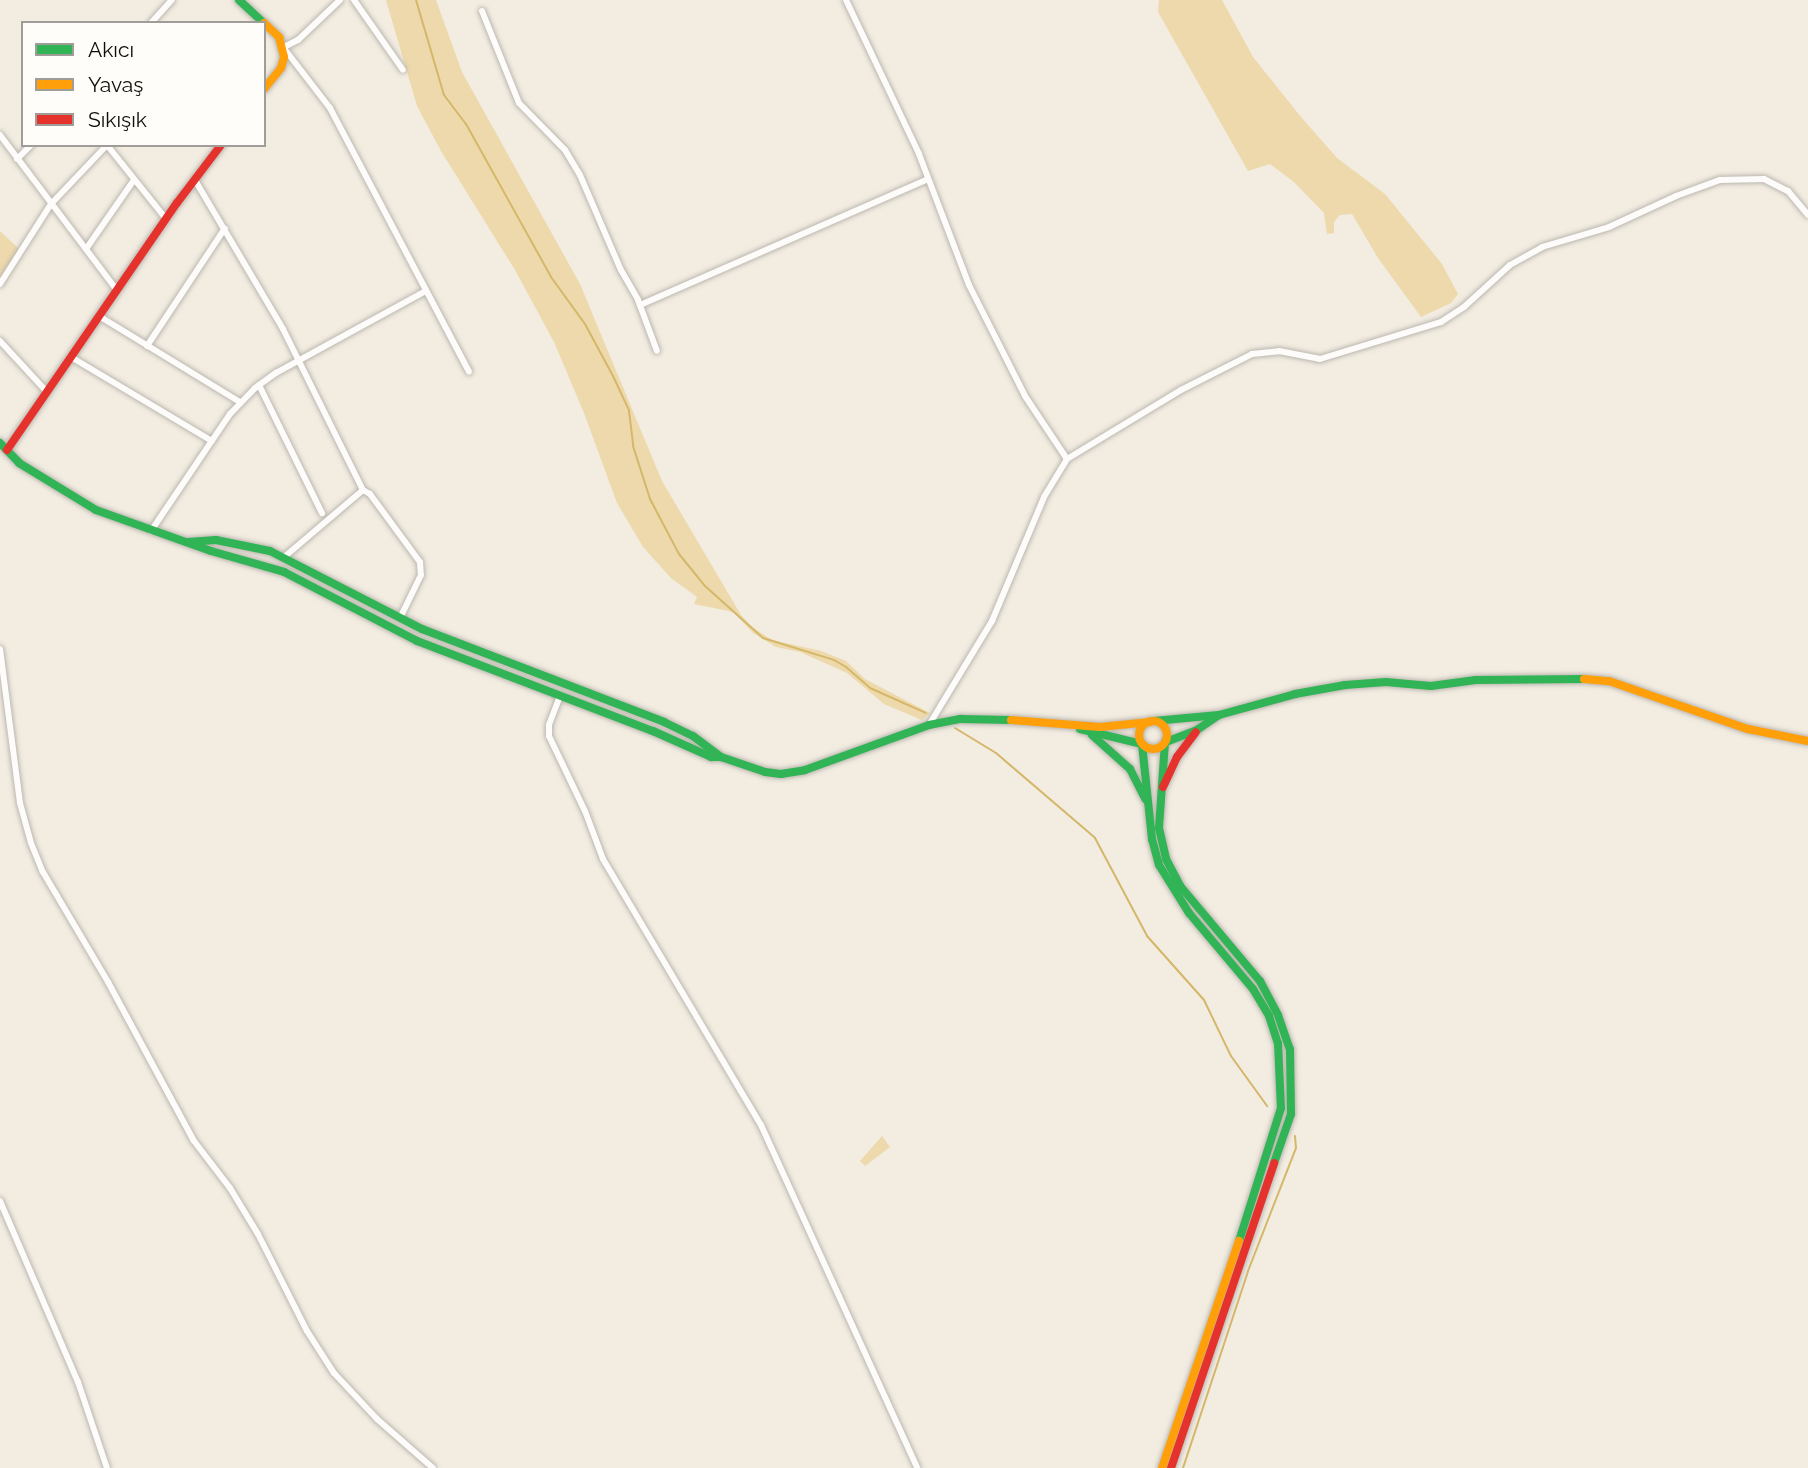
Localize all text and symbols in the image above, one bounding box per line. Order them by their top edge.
legend [21,21,266,147]
text: Akıcı [88,37,134,62]
text: Yavaş [88,72,143,97]
text: Sıkışık [88,107,147,132]

